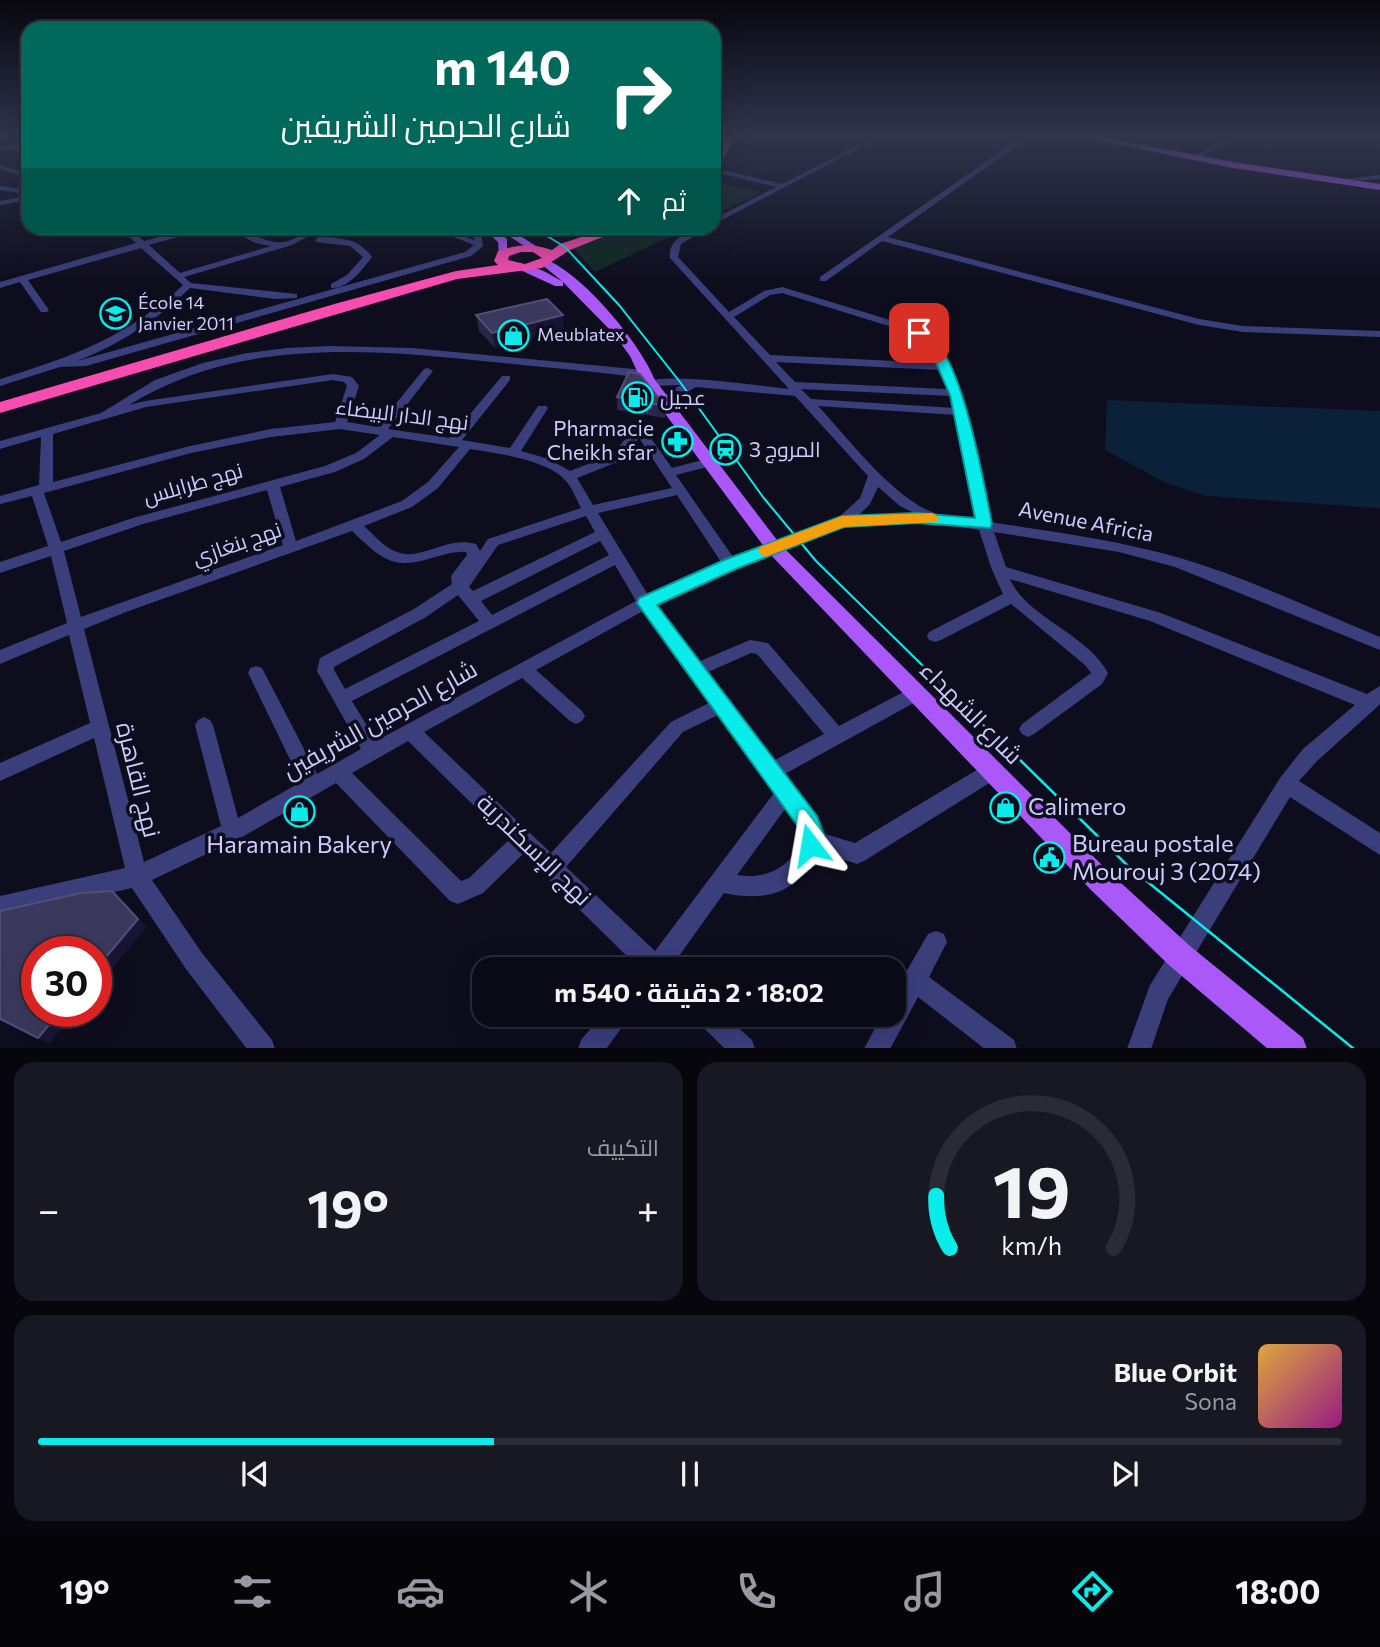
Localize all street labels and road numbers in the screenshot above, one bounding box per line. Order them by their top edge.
street label: نهج الدار البيضاء [334,393,470,437]
street label: نهج طرابلس [140,456,246,512]
street label: Avenue Africia [1017,495,1156,546]
street label: نهج بنغازي [189,516,286,574]
street label: شارع الحرمين الشريفين [277,653,483,787]
street label: شارع الشهداء [913,655,1029,771]
street label: نهج القاهرة [108,719,168,841]
street label: نهج الإسكندرية [470,787,598,913]

